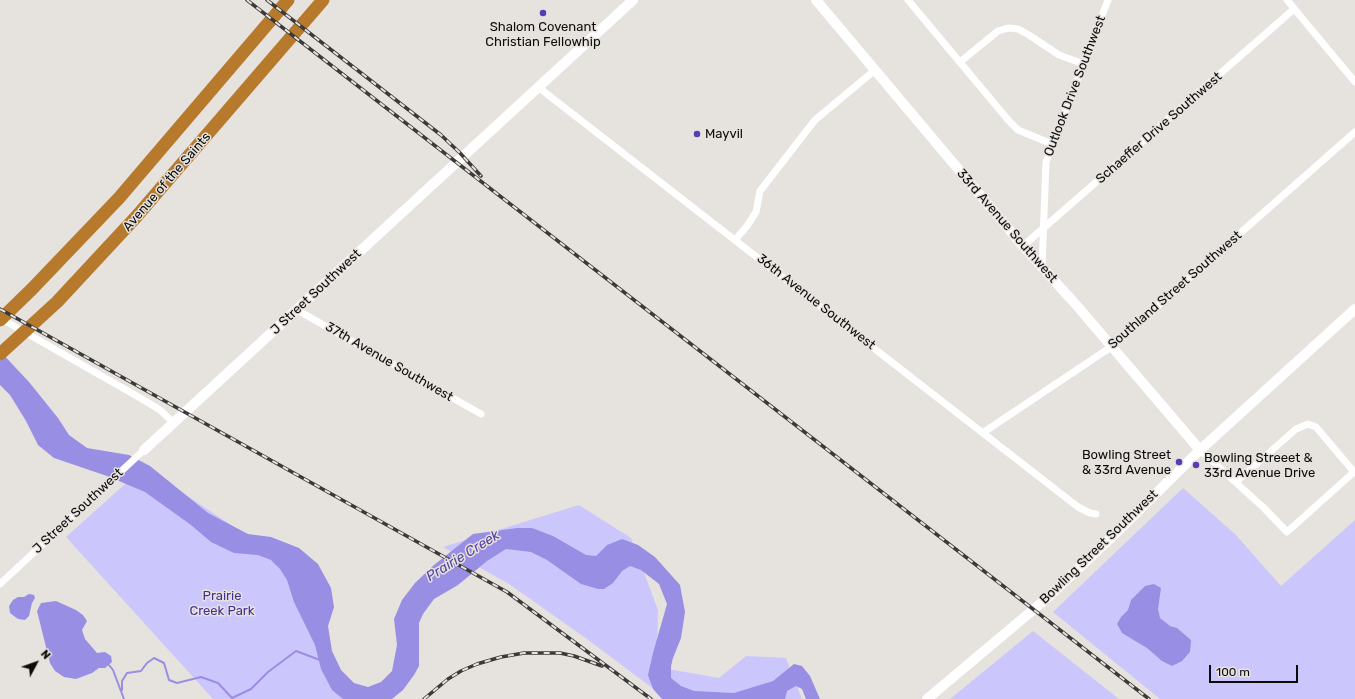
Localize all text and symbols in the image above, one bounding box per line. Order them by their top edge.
marker: Shalom Covenant Christian Fellowhip [538,8,548,18]
street label: Outlook Drive Southwest [1041,13,1109,159]
place label: Shalom Covenant Christian Fellowhip [485,19,601,50]
street label: Schaeffer Drive Southwest [1093,69,1225,187]
place label: Mayvil [705,126,743,142]
street label: Avenue of the Saints [120,129,214,235]
marker: Mayvil [692,129,702,139]
street label: 33rd Avenue Southwest [953,166,1061,286]
street label: Southland Street Southwest [1105,228,1245,352]
street label: J Street Southwest [268,246,364,338]
street label: 36th Avenue Southwest [754,251,878,353]
street label: 37th Avenue Southwest [322,319,456,405]
place label: Bowling Street & 33rd Avenue [1082,447,1171,478]
place label: Bowling Streeet & 33rd Avenue Drive [1204,450,1315,481]
marker: Bowling Street & 33rd Avenue [1174,457,1184,467]
marker: Bowling Streeet & 33rd Avenue Drive [1191,460,1201,470]
street label: J Street Southwest [30,465,126,557]
street label: Bowling Street Southwest [1037,487,1161,607]
water label: Prairie Creek [423,527,503,585]
park label: Prairie Creek Park [190,588,254,619]
north arrow [16,643,56,683]
text: N [38,648,53,662]
scale bar [1211,657,1300,683]
text: 100 m [1216,665,1250,679]

